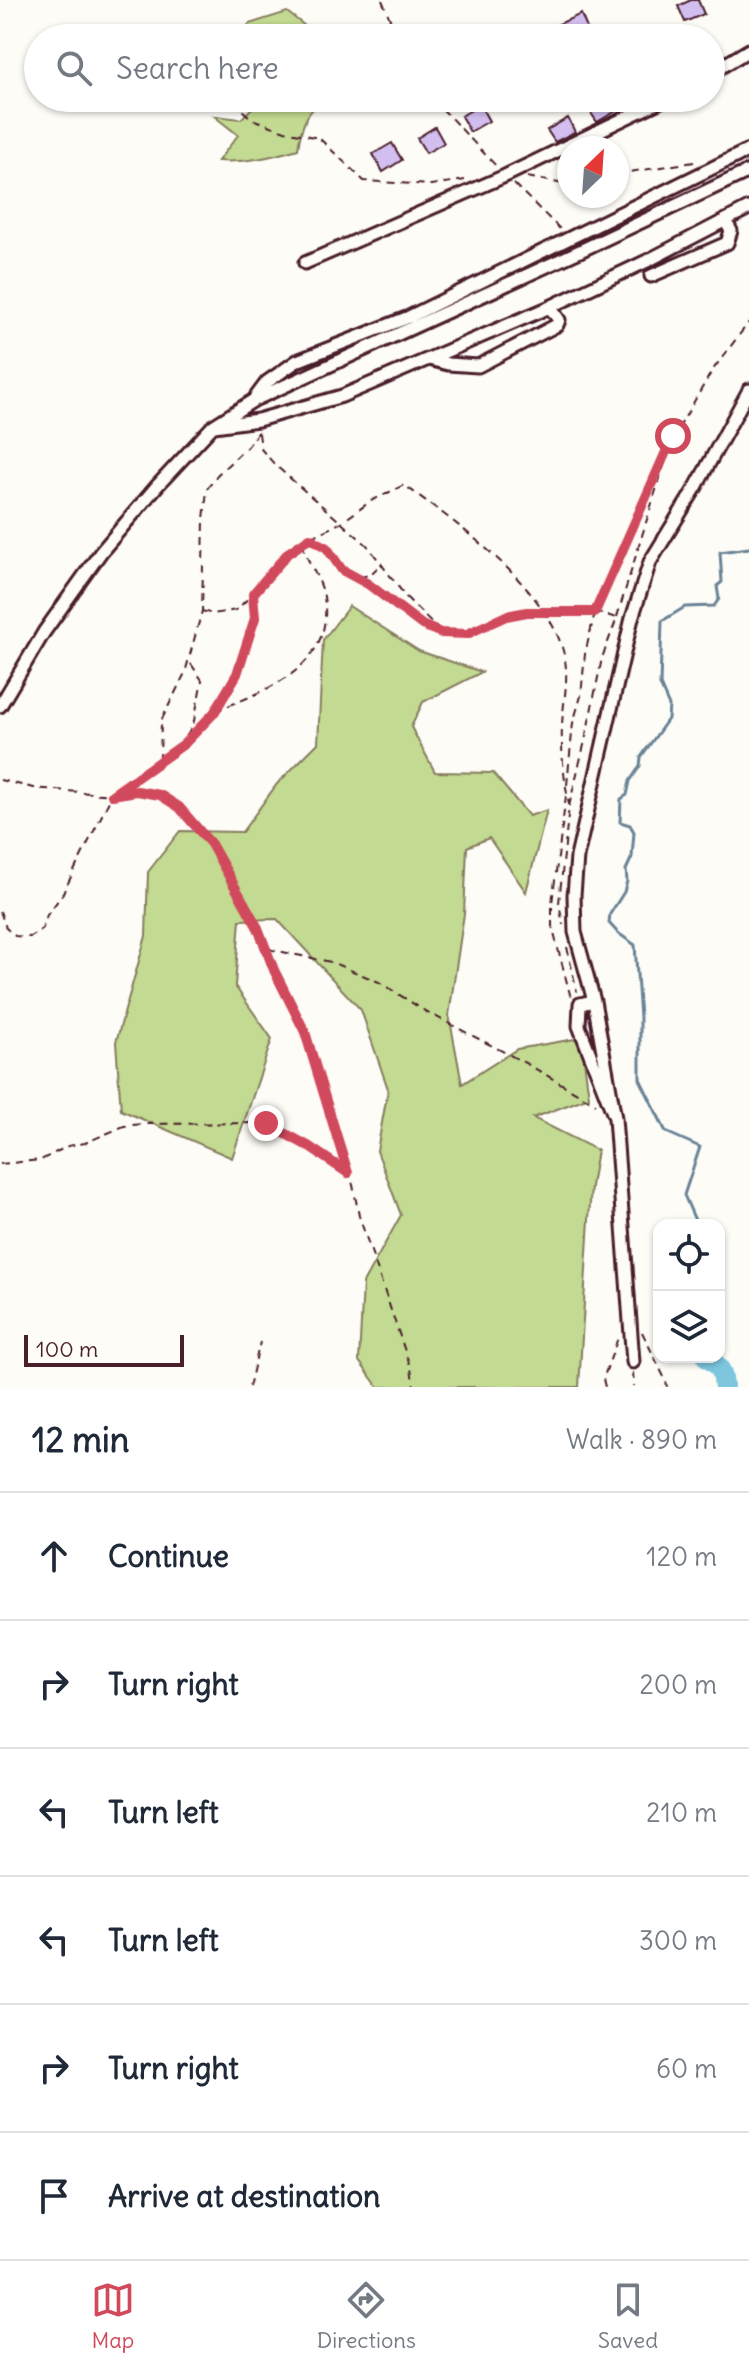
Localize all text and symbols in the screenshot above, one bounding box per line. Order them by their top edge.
search box [24,24,725,112]
icon: search [52,46,96,90]
text: Search here [116,49,279,87]
north arrow [557,136,629,208]
route start [655,418,691,454]
route end [248,1105,284,1141]
map controls [653,1219,725,1363]
button: locate [653,1219,725,1291]
button: layers [653,1291,725,1363]
scale bar [24,1331,184,1367]
text: 100 m [36,1335,98,1363]
text: 12 min [32,1418,129,1461]
text: Walk · 890 m [566,1423,717,1456]
icon: ahead [32,1534,76,1578]
text: Continue [108,1537,229,1575]
text: 120 m [646,1540,717,1573]
icon: right [32,1662,76,1706]
text: Turn right [108,1665,239,1703]
text: 200 m [640,1668,717,1701]
icon: left [32,1790,76,1834]
text: Turn left [108,1793,219,1831]
text: 210 m [646,1796,717,1829]
icon: left [32,1918,76,1962]
text: Turn left [108,1921,219,1959]
text: 300 m [639,1924,717,1957]
icon: right [32,2046,76,2090]
text: Turn right [108,2049,239,2087]
text: 60 m [656,2052,717,2085]
icon: arrive [32,2174,76,2218]
text: Arrive at destination [108,2177,380,2215]
tab: Map [91,2278,135,2354]
tab: Directions [317,2278,416,2354]
tab: Saved [598,2278,658,2354]

